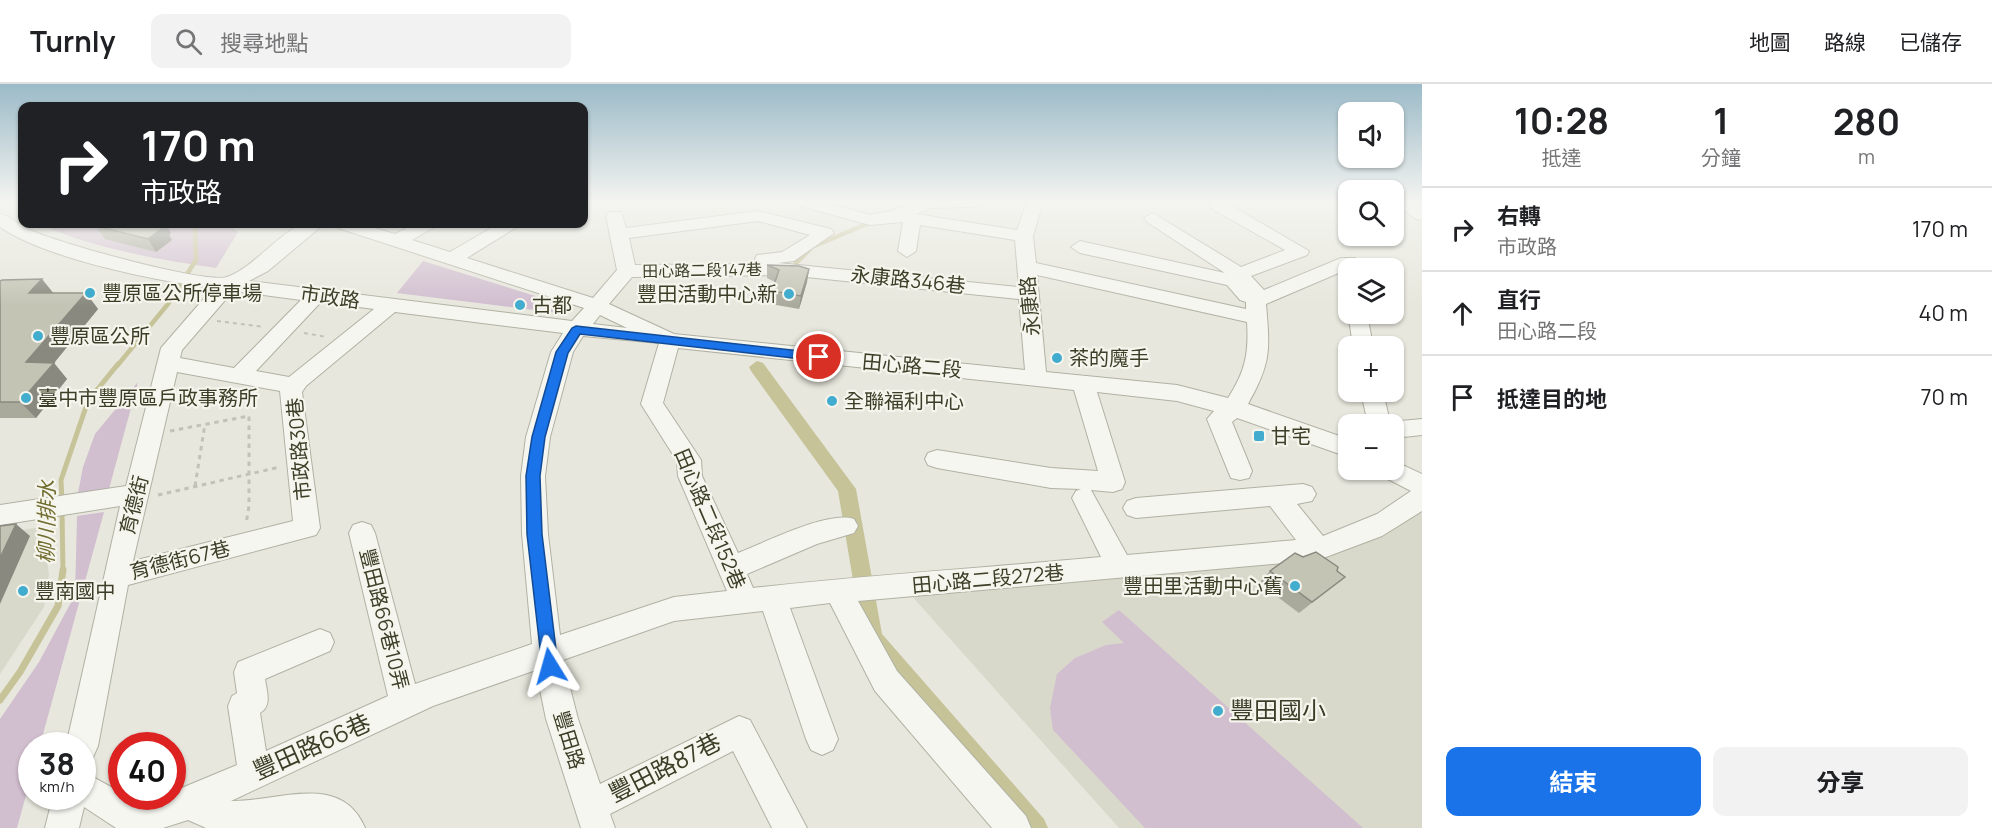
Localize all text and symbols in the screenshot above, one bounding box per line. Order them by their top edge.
search box [151,14,571,68]
text: Turnly [30,22,115,60]
icon: search [172,25,205,58]
text: 搜尋地點 [220,28,308,58]
text: 地圖 [1749,28,1791,56]
text: 路線 [1824,28,1866,56]
text: 已儲存 [1899,28,1962,56]
text: 10:28 [1514,96,1609,145]
text: 1 [1713,96,1729,145]
text: 280 [1833,97,1900,146]
map controls [1338,102,1404,480]
button: sound [1338,102,1404,168]
text: 170 m [141,116,256,174]
icon: right [42,126,120,204]
text: m [1858,143,1875,170]
text: 抵達 [1542,144,1582,171]
text: 分鐘 [1701,144,1741,171]
text: 市政路 [141,173,222,210]
button: search [1338,180,1404,246]
text: 右轉 [1497,201,1541,231]
icon: right [1446,213,1479,246]
text: 170 m [1912,214,1968,244]
text: 市政路 [1497,233,1557,260]
street label: 田心路二段147巷 [642,258,762,282]
button: layers [1338,258,1404,324]
street label: 永康路346巷 [849,260,967,299]
street label: 永康路 [1013,275,1046,337]
place label: 豐原區公所停車場 [102,279,262,306]
street label: 市政路 [298,279,362,314]
place label: 豐田活動中心新 [637,280,777,307]
text: 直行 [1497,285,1541,315]
marker: 豐原區公所停車場 [83,286,97,300]
marker: 豐田活動中心新 [782,287,796,301]
place label: 古都 [532,291,572,318]
icon: ahead [1446,297,1479,330]
marker: 古都 [513,298,527,312]
text: 40 m [1919,298,1968,328]
text: 田心路二段 [1497,317,1597,344]
place label: 豐原區公所 [50,322,150,349]
marker: 豐原區公所 [31,329,45,343]
pin [793,331,844,382]
button: + [1338,336,1404,402]
icon: arrive [802,340,835,373]
place label: 茶的魔手 [1069,344,1149,371]
street label: 田心路二段 [861,348,963,383]
marker: 茶的魔手 [1050,351,1064,365]
icon: arrive [1446,381,1479,414]
text: 70 m [1920,382,1968,412]
place label: 臺中市豐原區戶政事務所 [38,384,258,411]
text: 抵達目的地 [1497,384,1607,414]
place label: 全聯福利中心 [844,387,964,414]
marker: 臺中市豐原區戶政事務所 [19,391,33,405]
marker: 全聯福利中心 [825,394,839,408]
street label: 市政路30巷 [281,396,316,502]
button: − [1338,414,1404,480]
place label: 甘宅 [1271,422,1311,449]
marker: 甘宅 [1252,429,1266,443]
street label: 田心路二段152巷 [669,444,752,593]
street label: 育德街 [113,473,154,537]
water label: 柳川排水 [31,479,61,564]
street label: 育德街67巷 [127,534,233,585]
street label: 豐田路66巷10弄 [354,545,415,692]
street label: 田心路二段272巷 [911,558,1065,599]
place label: 豐田里活動中心舊 [1123,572,1283,599]
place label: 豐南國中 [35,577,115,604]
marker: 豐田里活動中心舊 [1288,579,1302,593]
marker: 豐南國中 [16,584,30,598]
position arrow [518,634,582,698]
place label: 豐田國小 [1230,693,1326,726]
marker: 豐田國小 [1211,704,1225,718]
street label: 豐田路66巷 [247,705,376,786]
street label: 豐田路 [548,707,591,772]
street label: 豐田路87巷 [602,724,726,809]
speed limit sign: 40 [108,732,186,810]
text: 38 [39,743,75,784]
button: 結束 [1446,747,1701,816]
button: 分享 [1713,747,1968,816]
text: km/h [40,776,74,797]

